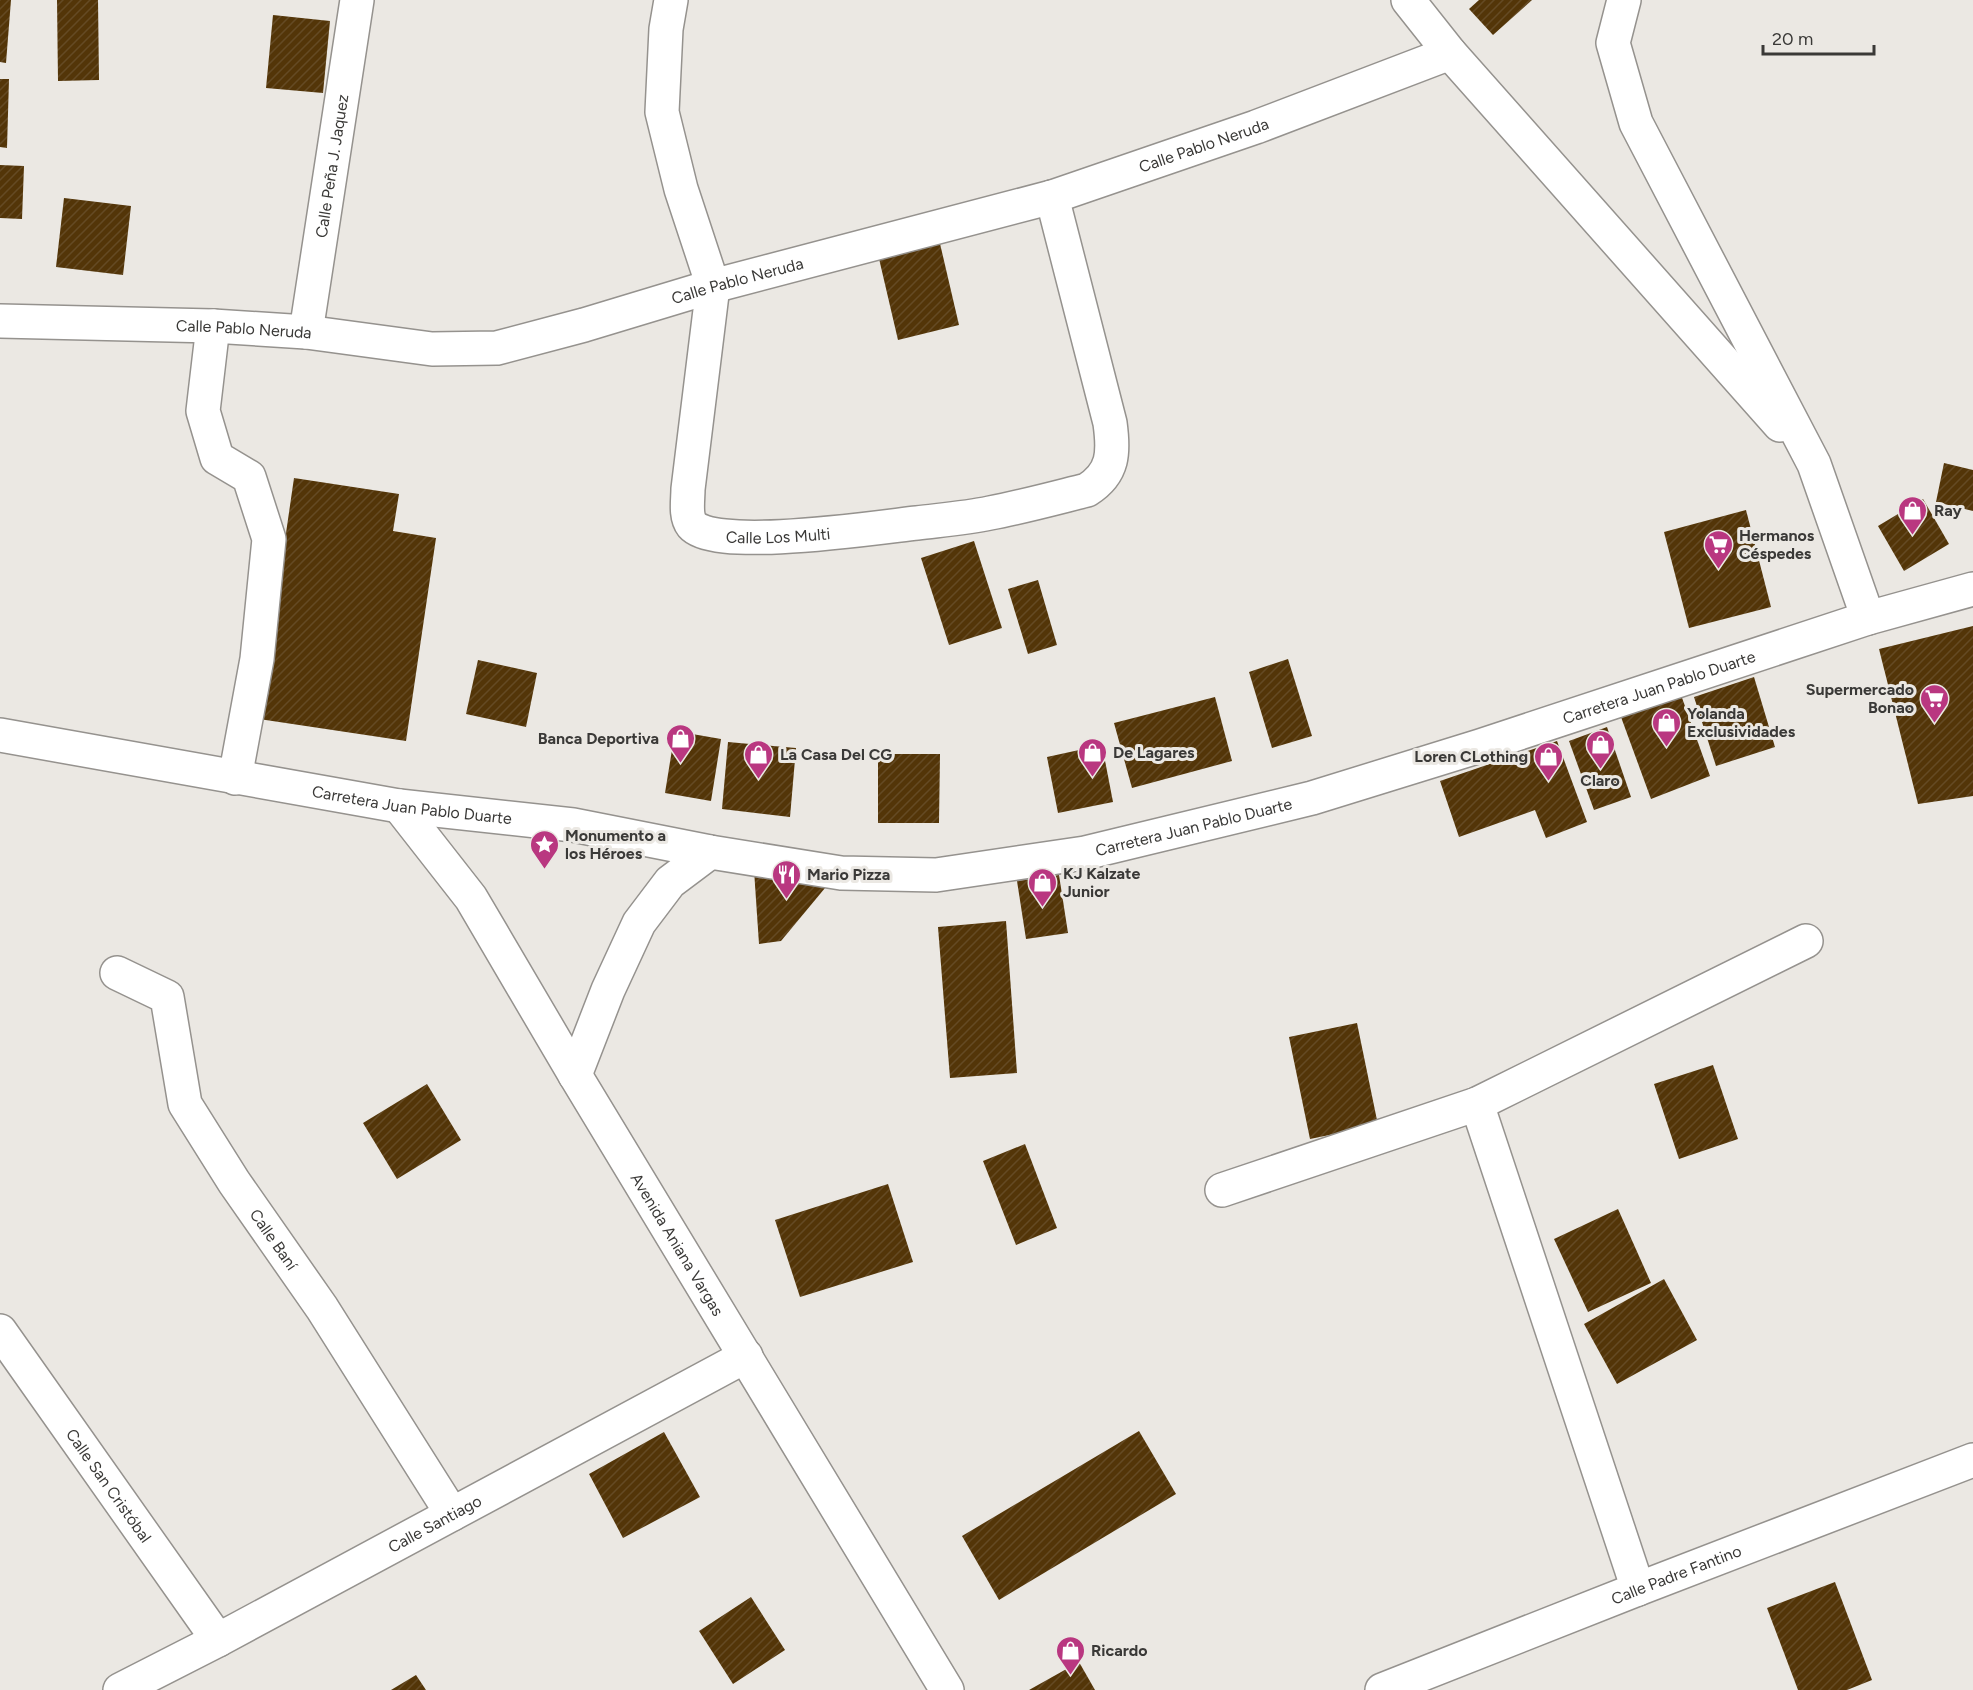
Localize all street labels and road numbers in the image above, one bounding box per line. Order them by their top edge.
street label: Calle Peña J. Jaquez [311,93,352,239]
street label: Calle Pablo Neruda [1136,114,1271,176]
street label: Calle Pablo Neruda [669,253,805,308]
street label: Calle Pablo Neruda [176,316,313,342]
street label: Calle Los Multi [725,524,831,547]
street label: Carretera Juan Pablo Duarte [1560,646,1758,728]
street label: Carretera Juan Pablo Duarte [311,781,513,828]
street label: Carretera Juan Pablo Duarte [1093,794,1294,860]
street label: Avenida Aniana Vargas [627,1169,728,1319]
street label: Calle Baní [246,1205,303,1275]
street label: Calle San Cristóbal [62,1425,156,1546]
street label: Calle Santiago [385,1491,485,1556]
street label: Calle Padre Fantino [1608,1541,1744,1608]

